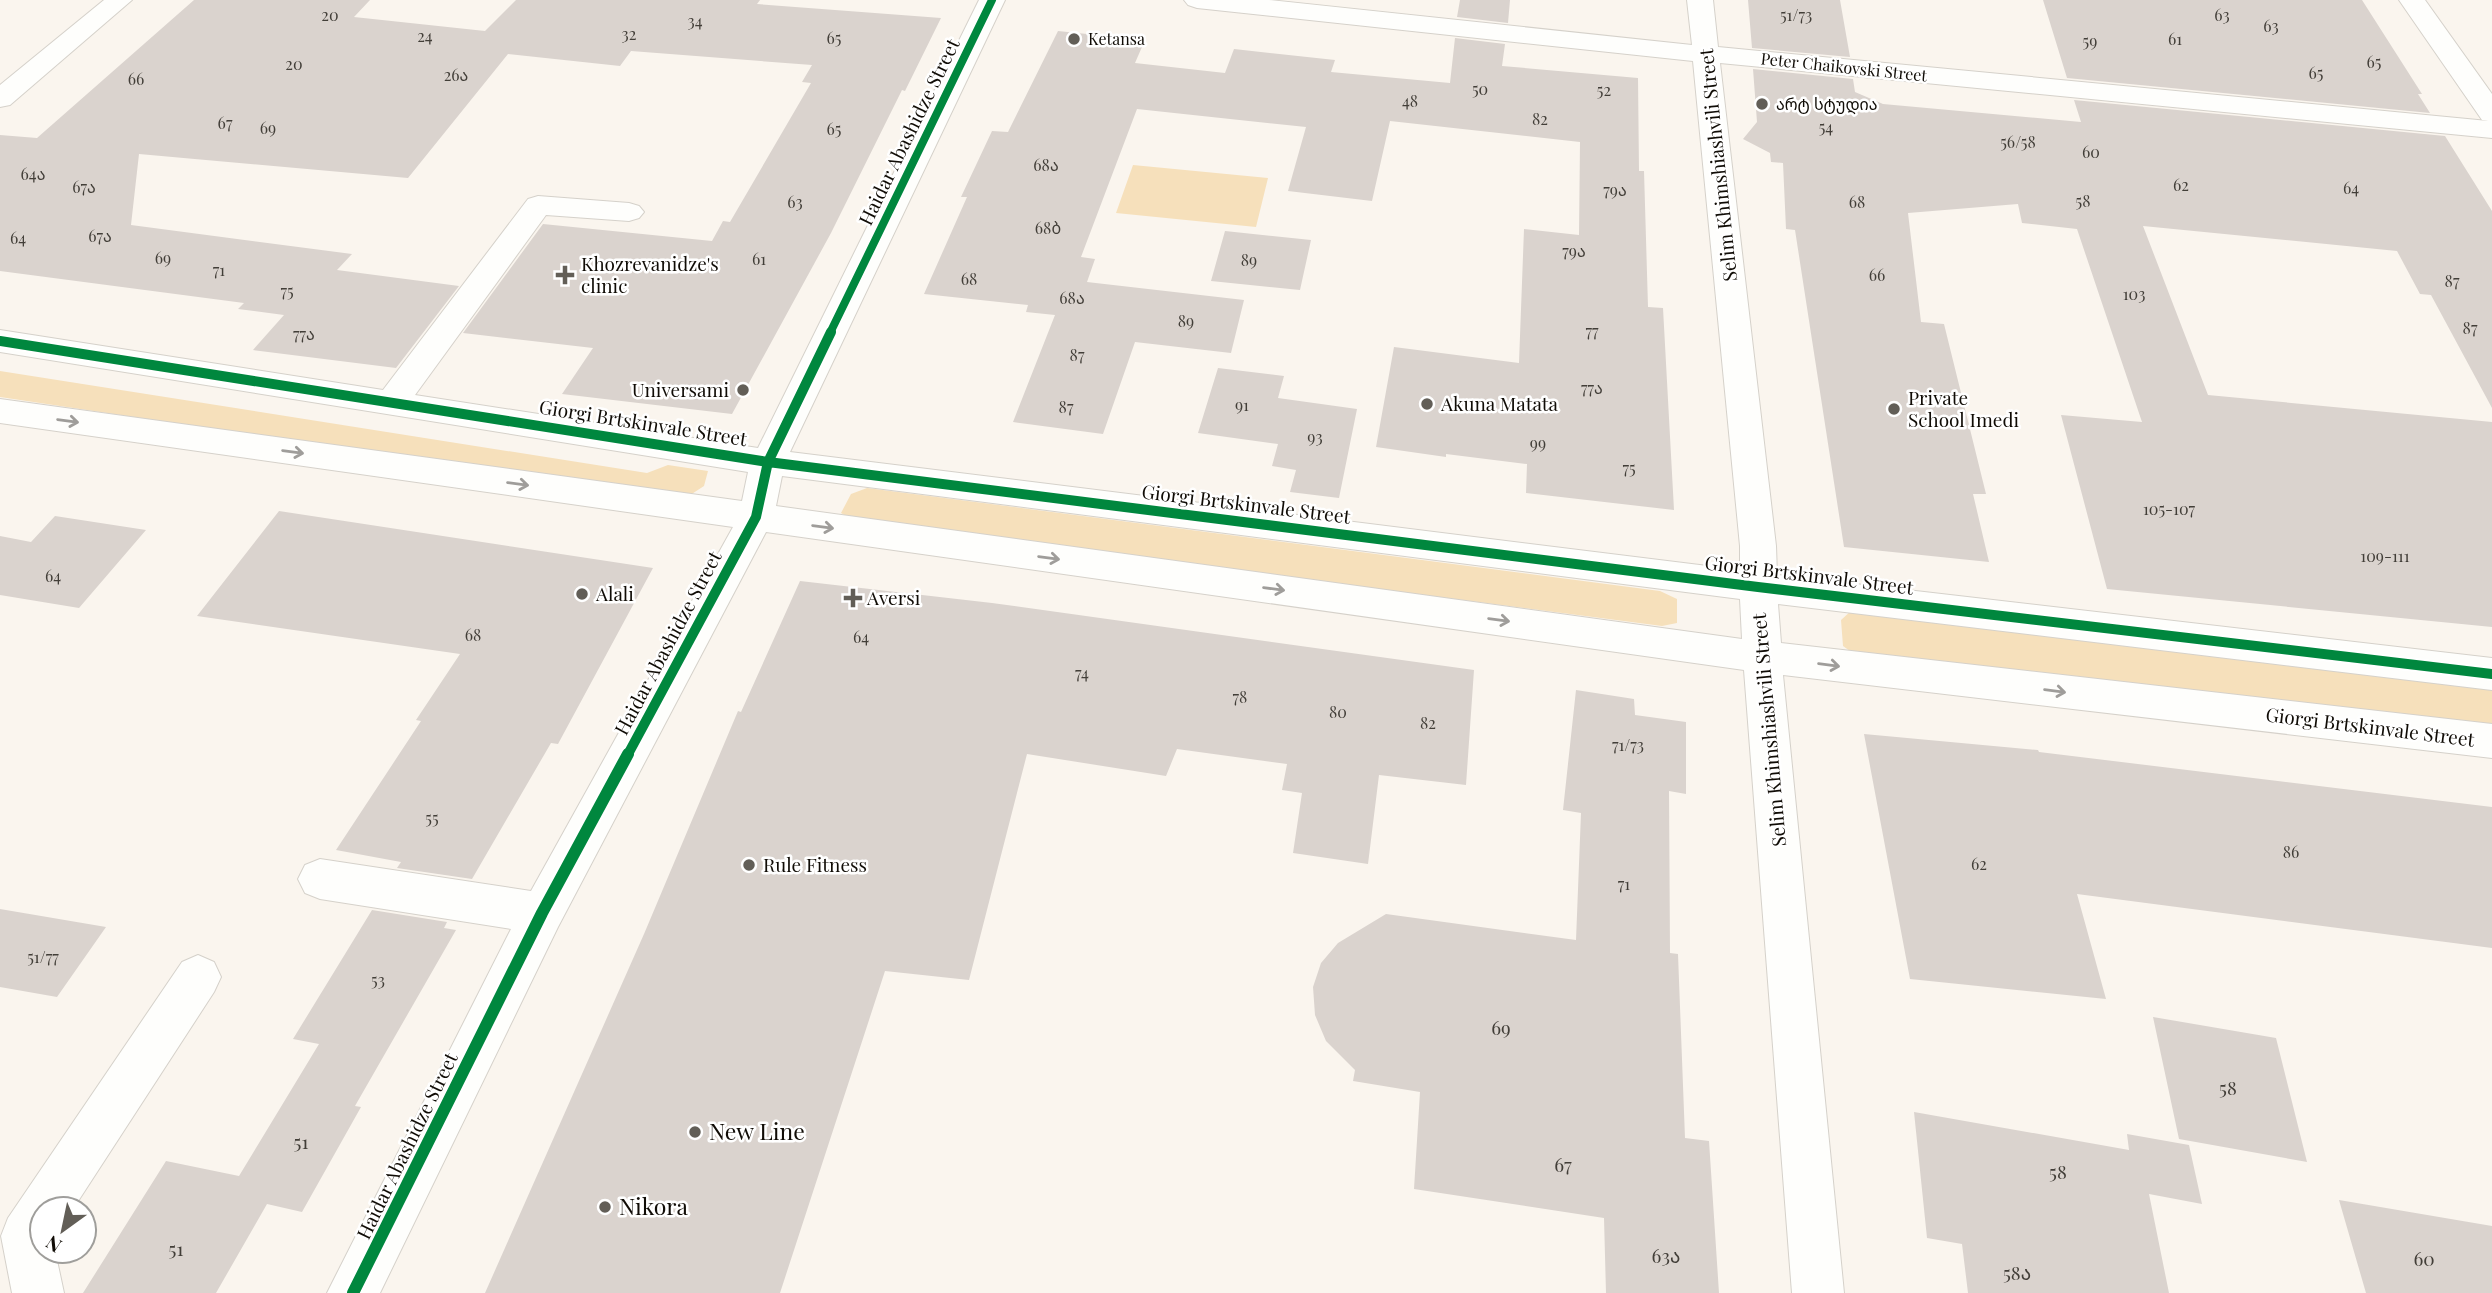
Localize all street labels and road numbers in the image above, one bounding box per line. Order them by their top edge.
street label: Haidar Abashidze Street [852,34,965,229]
street label: Selim Khimshiashvili Street [1692,47,1742,283]
street label: Peter Chaikovski Street [1760,47,1929,86]
street label: Giorgi Brtskinvale Street [537,393,749,451]
street label: Giorgi Brtskinvale Street [1140,477,1352,529]
street label: Haidar Abashidze Street [608,546,727,739]
street label: Giorgi Brtskinvale Street [1703,548,1915,600]
street label: Selim Khimshiashvili Street [1745,612,1791,848]
street label: Giorgi Brtskinvale Street [2264,700,2476,752]
street label: Haidar Abashidze Street [350,1048,463,1243]

